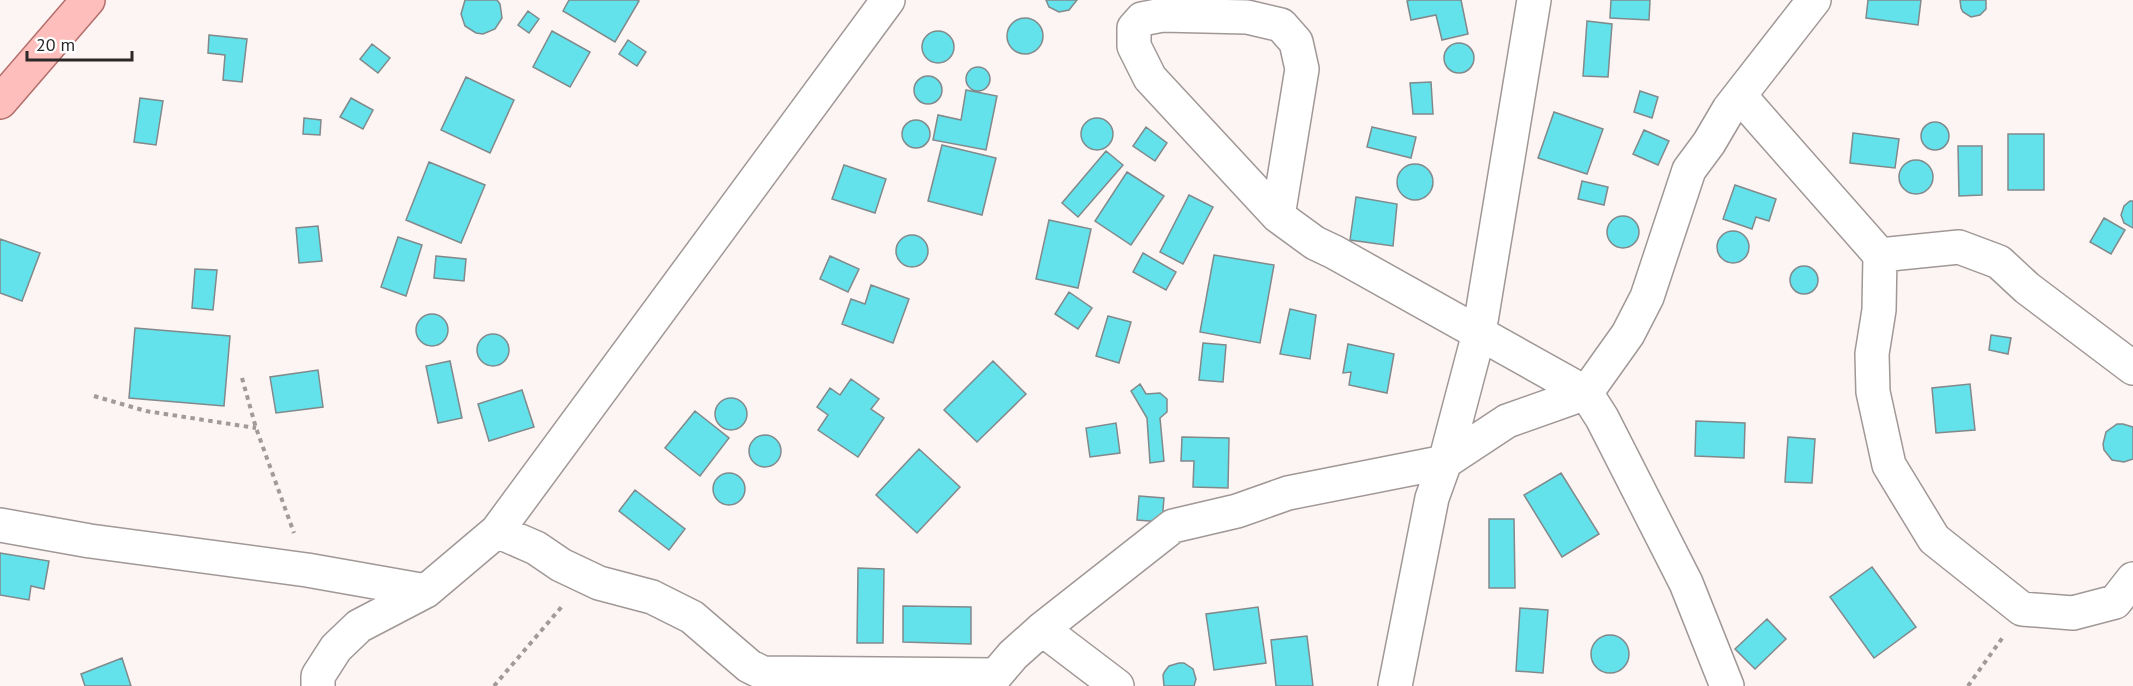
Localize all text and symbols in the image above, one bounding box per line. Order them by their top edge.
scale bar [27,24,132,62]
text: 20 m [36,33,75,56]

